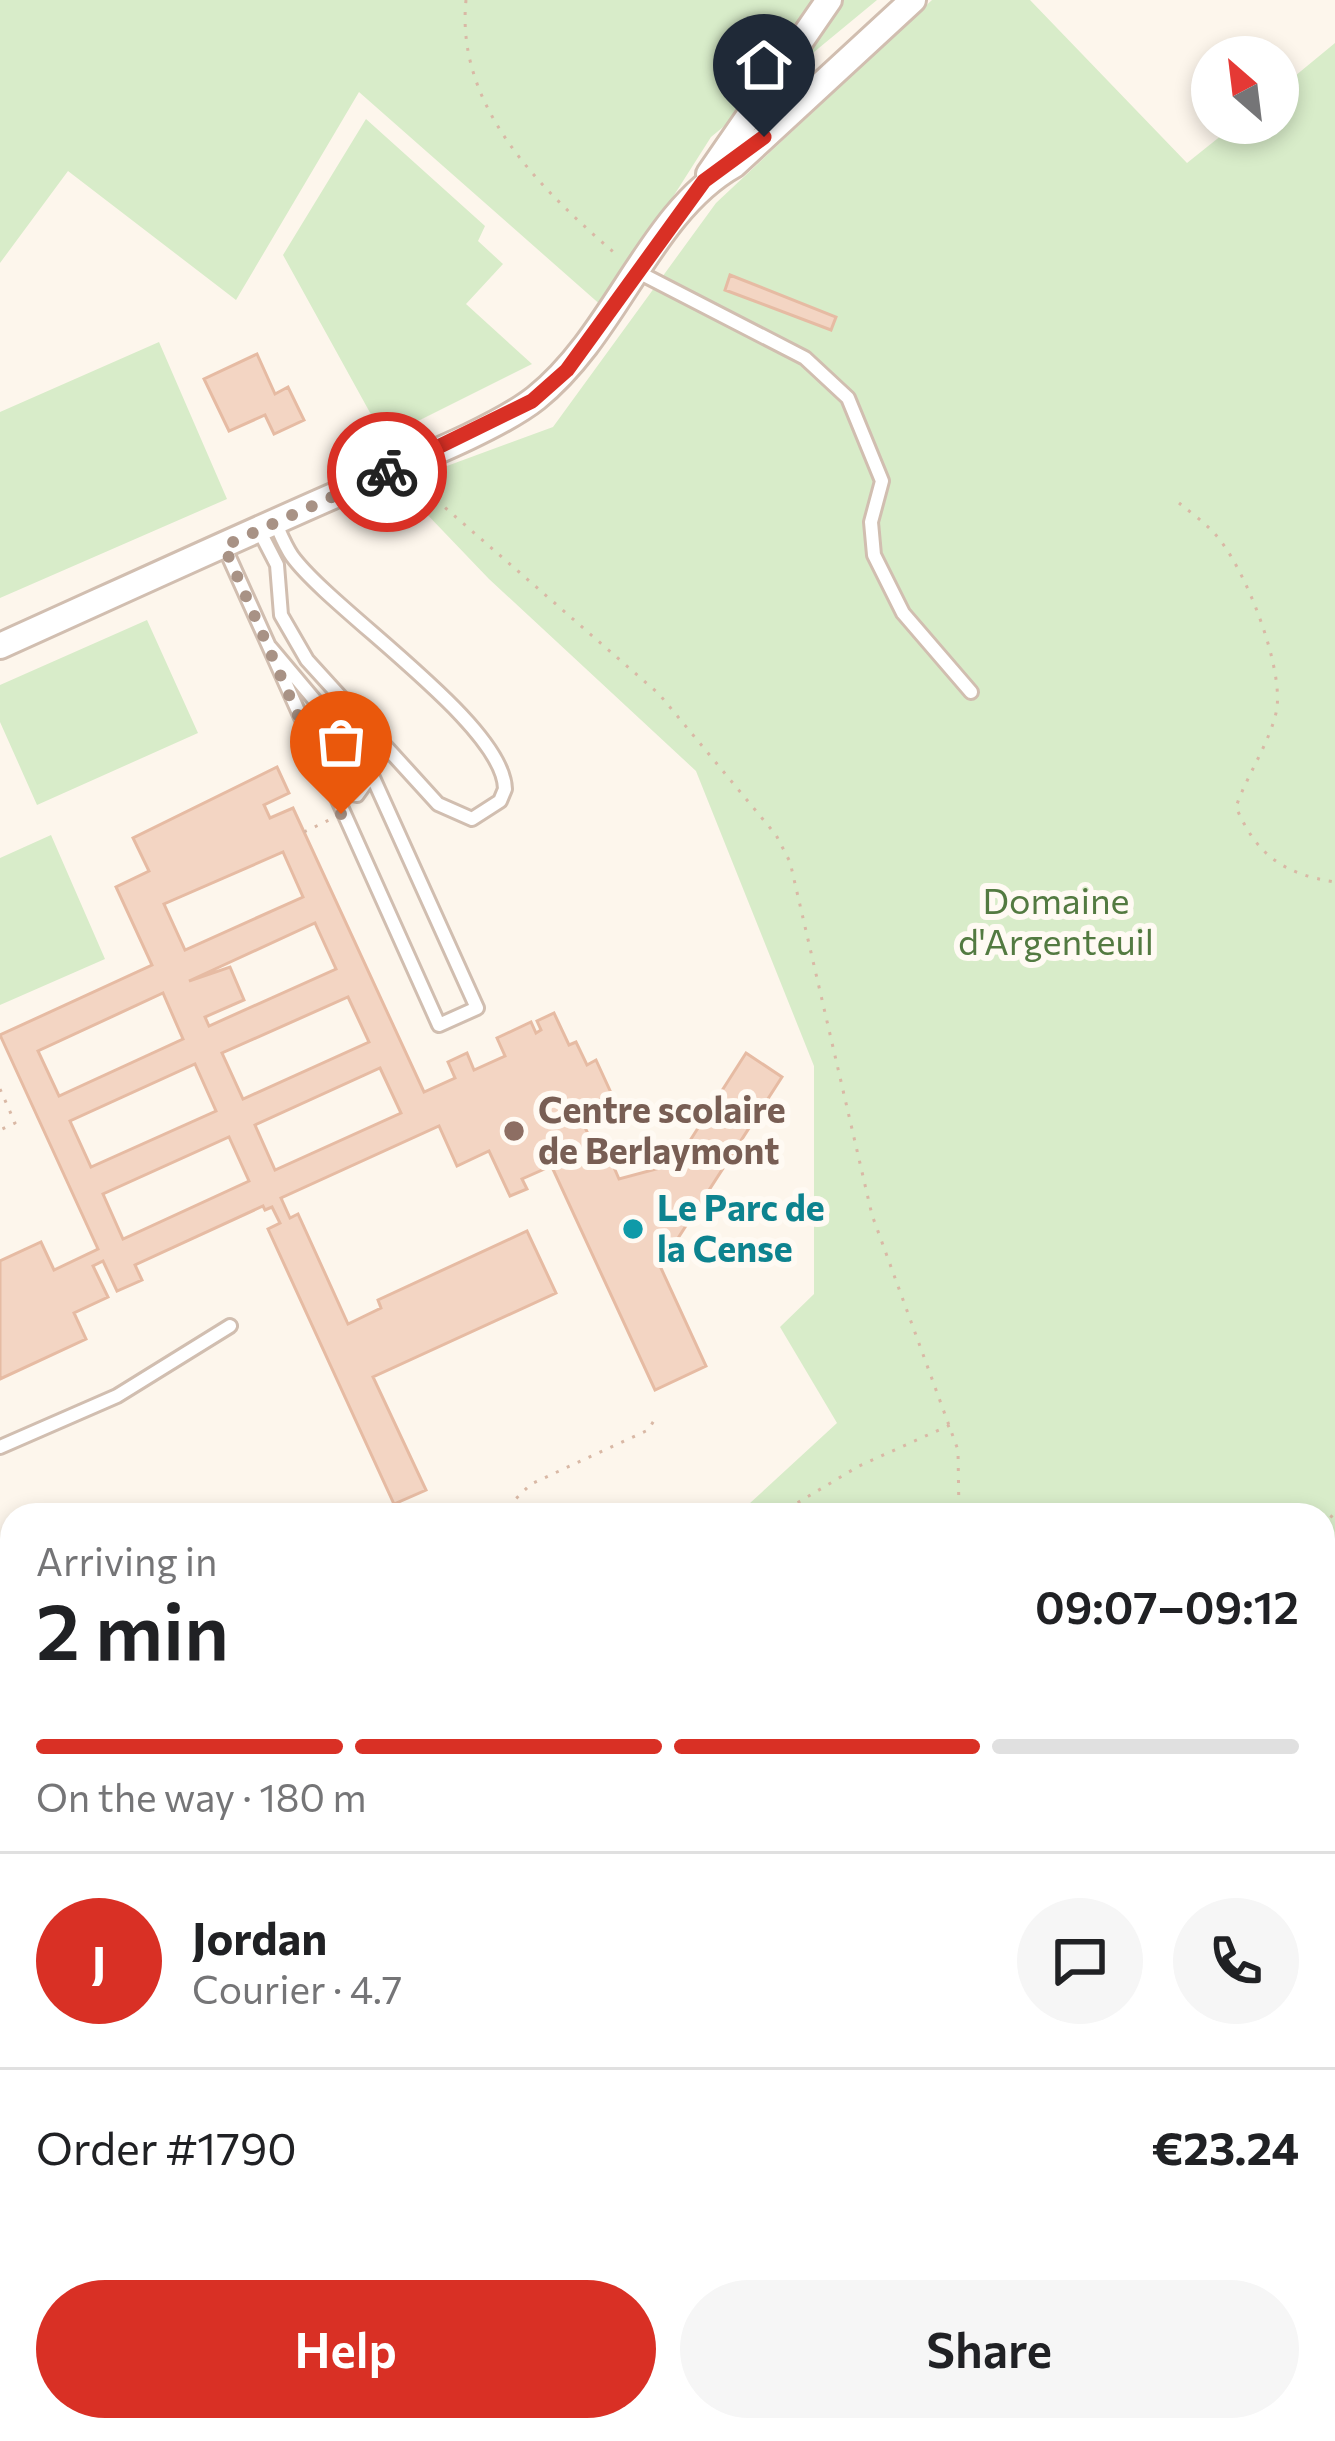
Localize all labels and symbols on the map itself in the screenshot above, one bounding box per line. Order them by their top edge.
pin [713,14,815,137]
north arrow [1191,36,1299,144]
courier [327,412,447,532]
pin [290,691,392,814]
park label: Domaine d'Argenteuil [958,877,1154,962]
place label: Centre scolaire de Berlaymont [538,1086,786,1171]
marker: Centre scolaire de Berlaymont [501,1118,527,1144]
place label: Le Parc de la Cense [657,1184,825,1269]
marker: Le Parc de la Cense [620,1216,646,1242]

